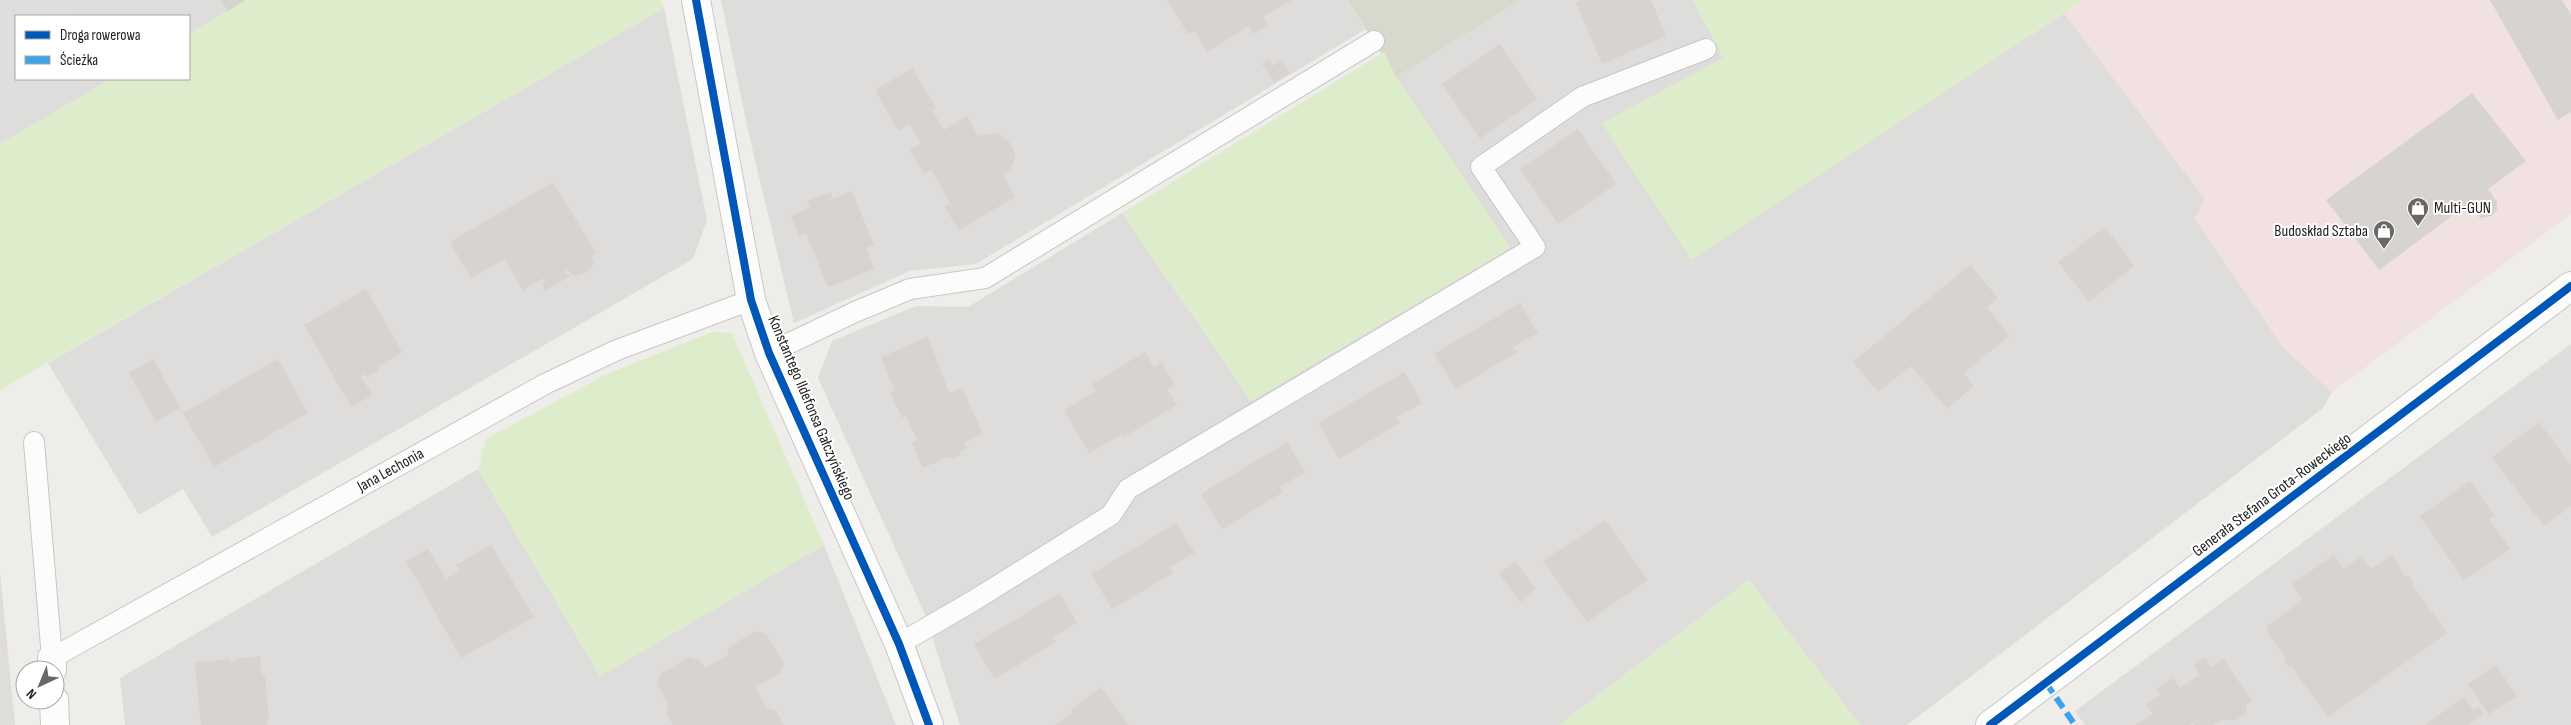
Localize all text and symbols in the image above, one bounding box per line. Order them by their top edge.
legend [15,15,190,80]
text: Droga rowerowa [60,26,141,45]
text: Ścieżka [60,51,98,70]
shop icon: Multi-GUN [2406,196,2430,227]
place label: Multi-GUN [2434,199,2491,218]
shop icon: Budoskład Sztaba [2372,219,2396,250]
place label: Budoskład Sztaba [2274,222,2368,241]
street label: Konstantego Ildefonsa Gałczyńskiego [763,313,859,503]
street label: Generała Stefana Grota-Roweckiego [2189,429,2355,561]
street label: Jana Lechonia [353,444,427,496]
north arrow [15,660,65,710]
text: N [23,685,40,703]

